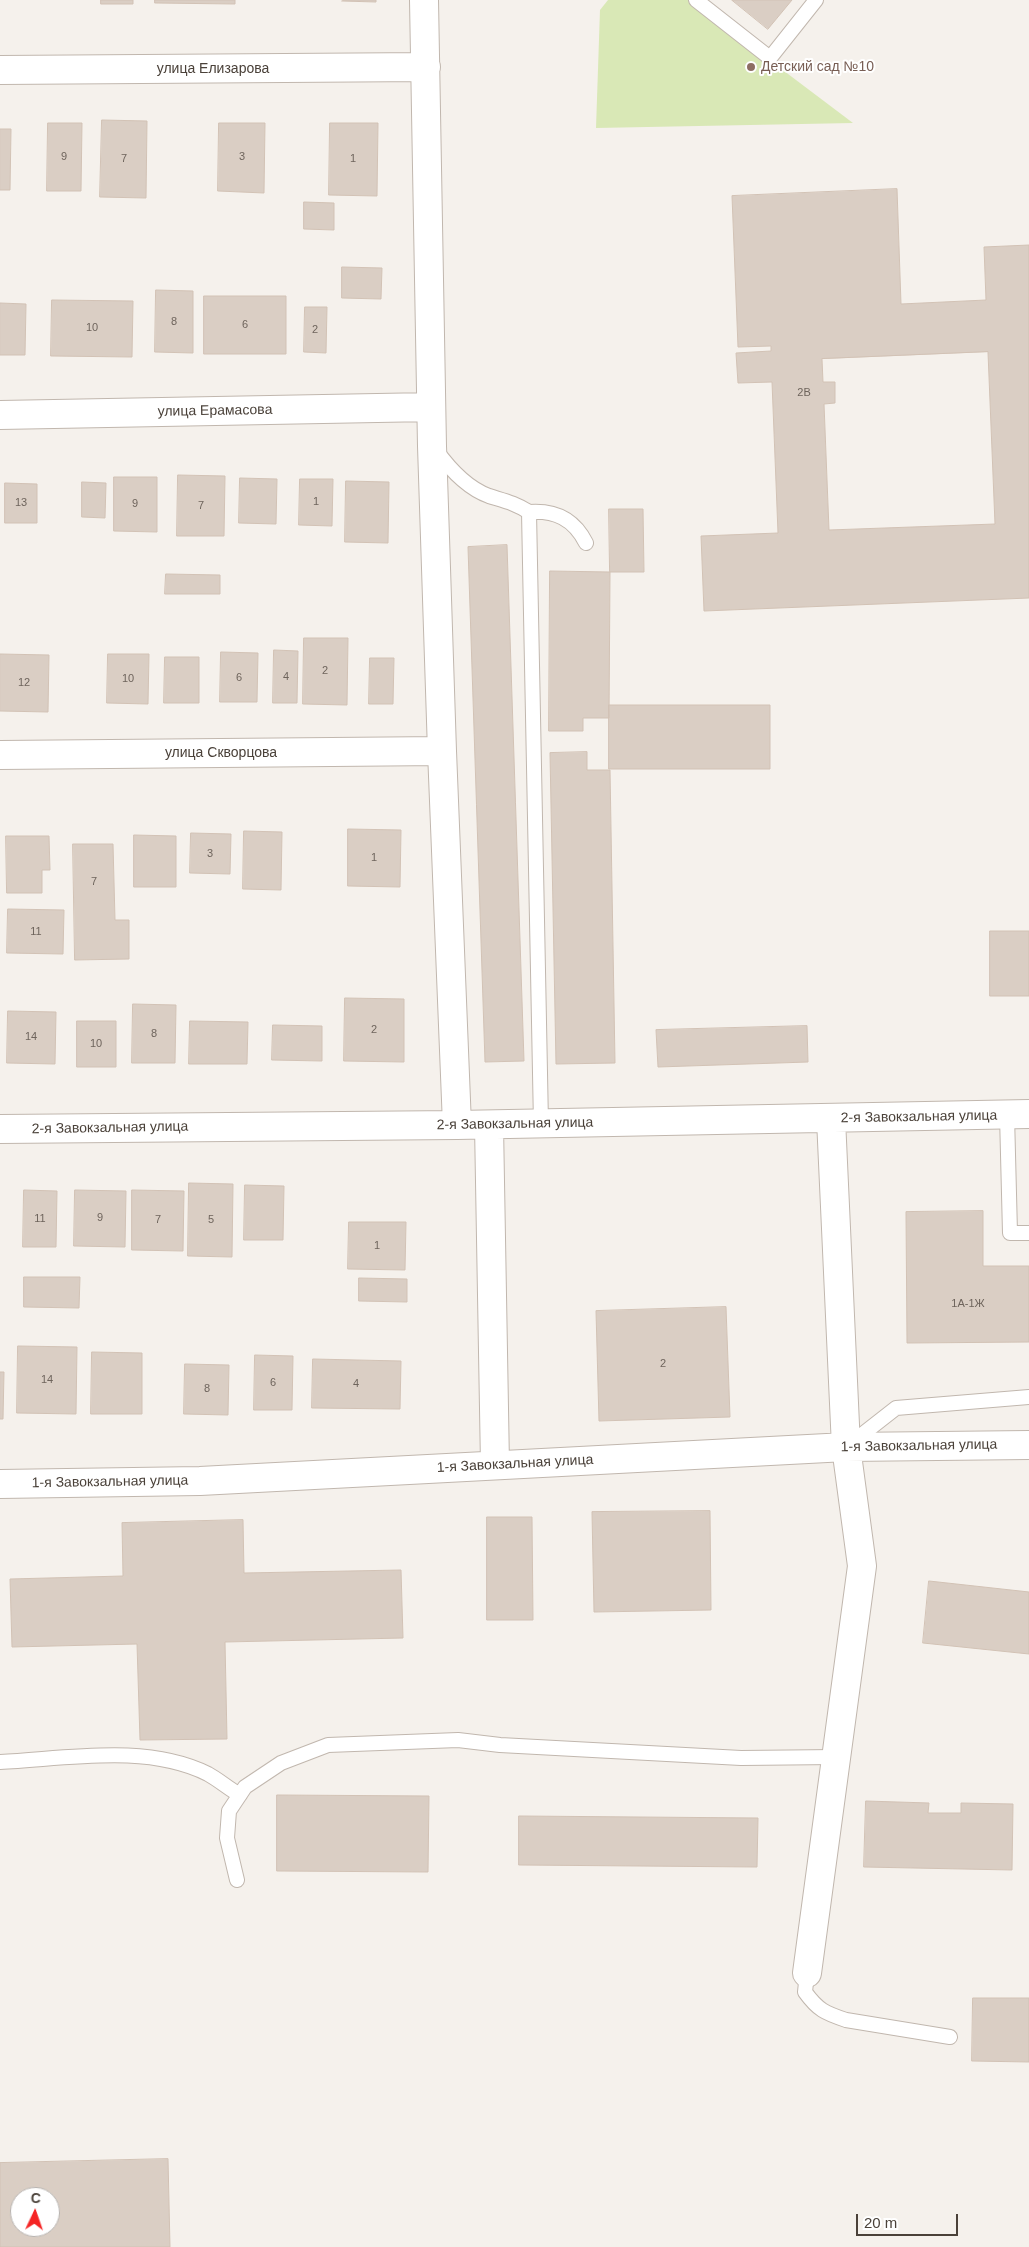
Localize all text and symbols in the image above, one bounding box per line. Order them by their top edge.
place label: Детский сад №10 [761,59,874,75]
street label: улица Елизарова [157,61,269,77]
marker: Детский сад №10 [745,61,757,73]
house number: 9 [61,150,67,164]
house number: 3 [239,150,245,164]
house number: 7 [121,152,127,166]
house number: 1 [350,152,356,166]
house number: 8 [171,315,177,329]
house number: 6 [242,318,248,332]
house number: 10 [86,321,98,335]
house number: 2 [312,323,318,337]
house number: 2В [797,386,811,400]
street label: улица Ерамасова [158,402,272,420]
house number: 1 [313,495,319,509]
house number: 13 [15,496,27,510]
house number: 9 [132,497,138,511]
house number: 7 [198,499,204,513]
house number: 2 [322,664,328,678]
house number: 4 [283,670,289,684]
house number: 6 [236,671,242,685]
house number: 10 [122,672,134,686]
house number: 12 [18,676,30,690]
street label: улица Скворцова [165,745,277,761]
house number: 3 [207,847,213,861]
house number: 1 [371,851,377,865]
house number: 7 [91,875,97,889]
house number: 11 [30,925,42,939]
house number: 2 [371,1023,377,1037]
house number: 8 [151,1027,157,1041]
house number: 14 [25,1030,37,1044]
house number: 10 [90,1037,102,1051]
street label: 2-я Завокзальная улица [841,1107,997,1127]
street label: 2-я Завокзальная улица [437,1114,593,1134]
street label: 2-я Завокзальная улица [32,1118,188,1138]
house number: 9 [97,1211,103,1225]
house number: 11 [34,1212,46,1226]
house number: 7 [155,1213,161,1227]
house number: 5 [208,1213,214,1227]
house number: 1 [374,1239,380,1253]
house number: 1А-1Ж [951,1297,985,1311]
house number: 2 [660,1357,666,1371]
house number: 14 [41,1373,53,1387]
house number: 6 [270,1376,276,1390]
house number: 4 [353,1377,359,1391]
house number: 8 [204,1382,210,1396]
street label: 1-я Завокзальная улица [841,1436,997,1456]
street label: 1-я Завокзальная улица [436,1452,594,1476]
street label: 1-я Завокзальная улица [32,1472,188,1492]
north arrow [10,2187,60,2237]
text: С [30,2190,41,2206]
scale bar [859,2204,962,2236]
text: 20 m [864,2214,897,2231]

